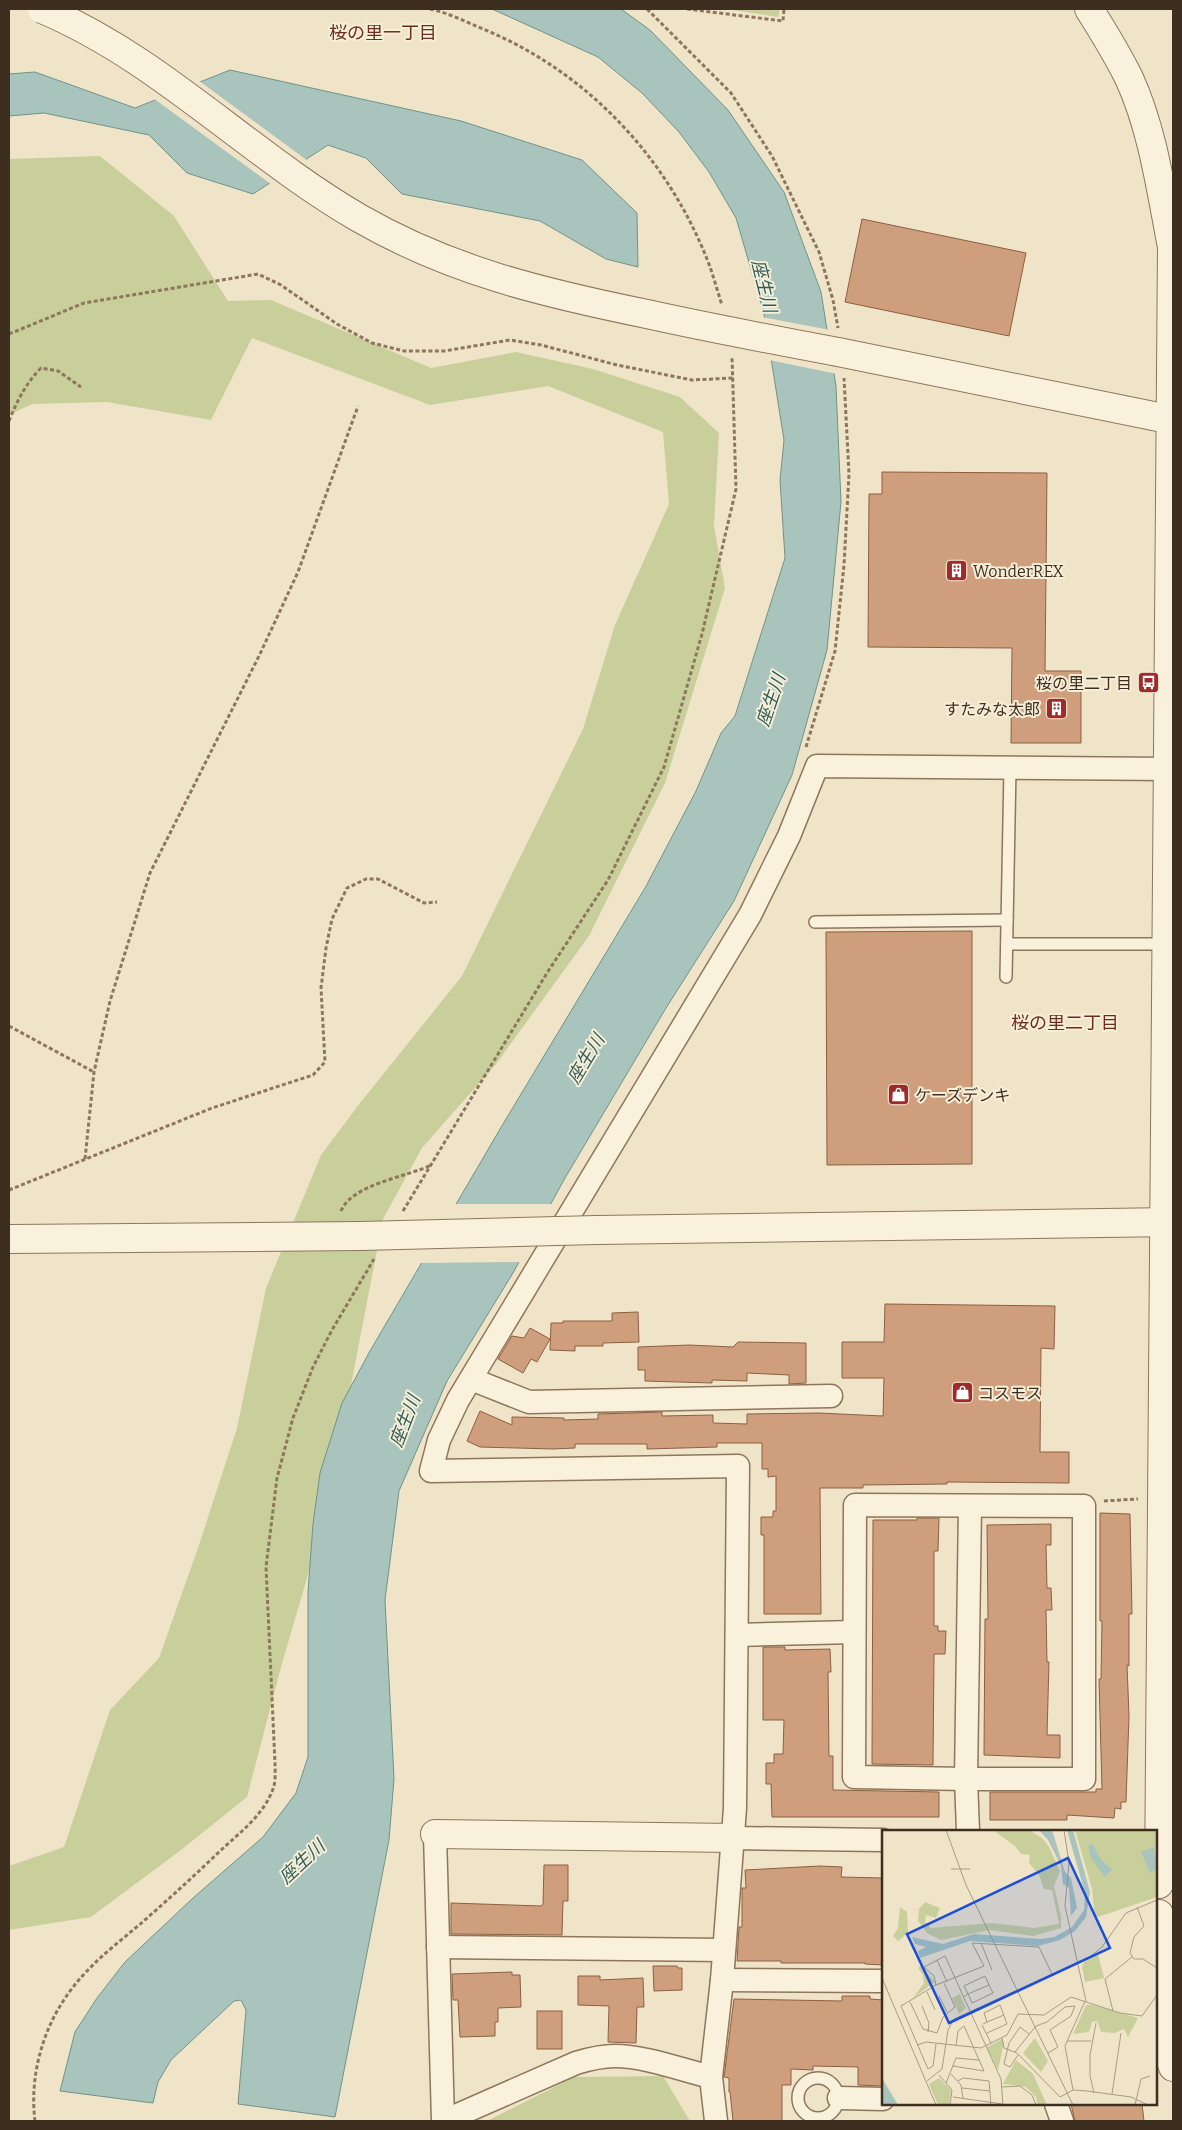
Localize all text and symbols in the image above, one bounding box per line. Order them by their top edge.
district label: 桜の里一丁目 [329,22,437,44]
water label: 座生川 [747,257,782,317]
building icon: WonderREX [945,559,969,583]
place label: WonderREX [973,562,1064,581]
water label: 座生川 [752,669,791,729]
bus stop icon: 桜の里二丁目 [1136,671,1160,695]
place label: 桜の里二丁目 [1036,674,1132,693]
building icon: すたみな太郎 [1044,697,1068,721]
place label: すたみな太郎 [944,700,1040,719]
district label: 桜の里二丁目 [1011,1012,1119,1034]
water label: 座生川 [563,1028,610,1088]
shop icon: ケーズデンキ [887,1083,911,1107]
place label: ケーズデンキ [915,1086,1010,1105]
shop icon: コスモス [950,1381,974,1405]
place label: コスモス [978,1384,1042,1403]
water label: 座生川 [385,1390,426,1450]
inset map [882,1830,1157,2105]
water label: 座生川 [275,1834,331,1888]

